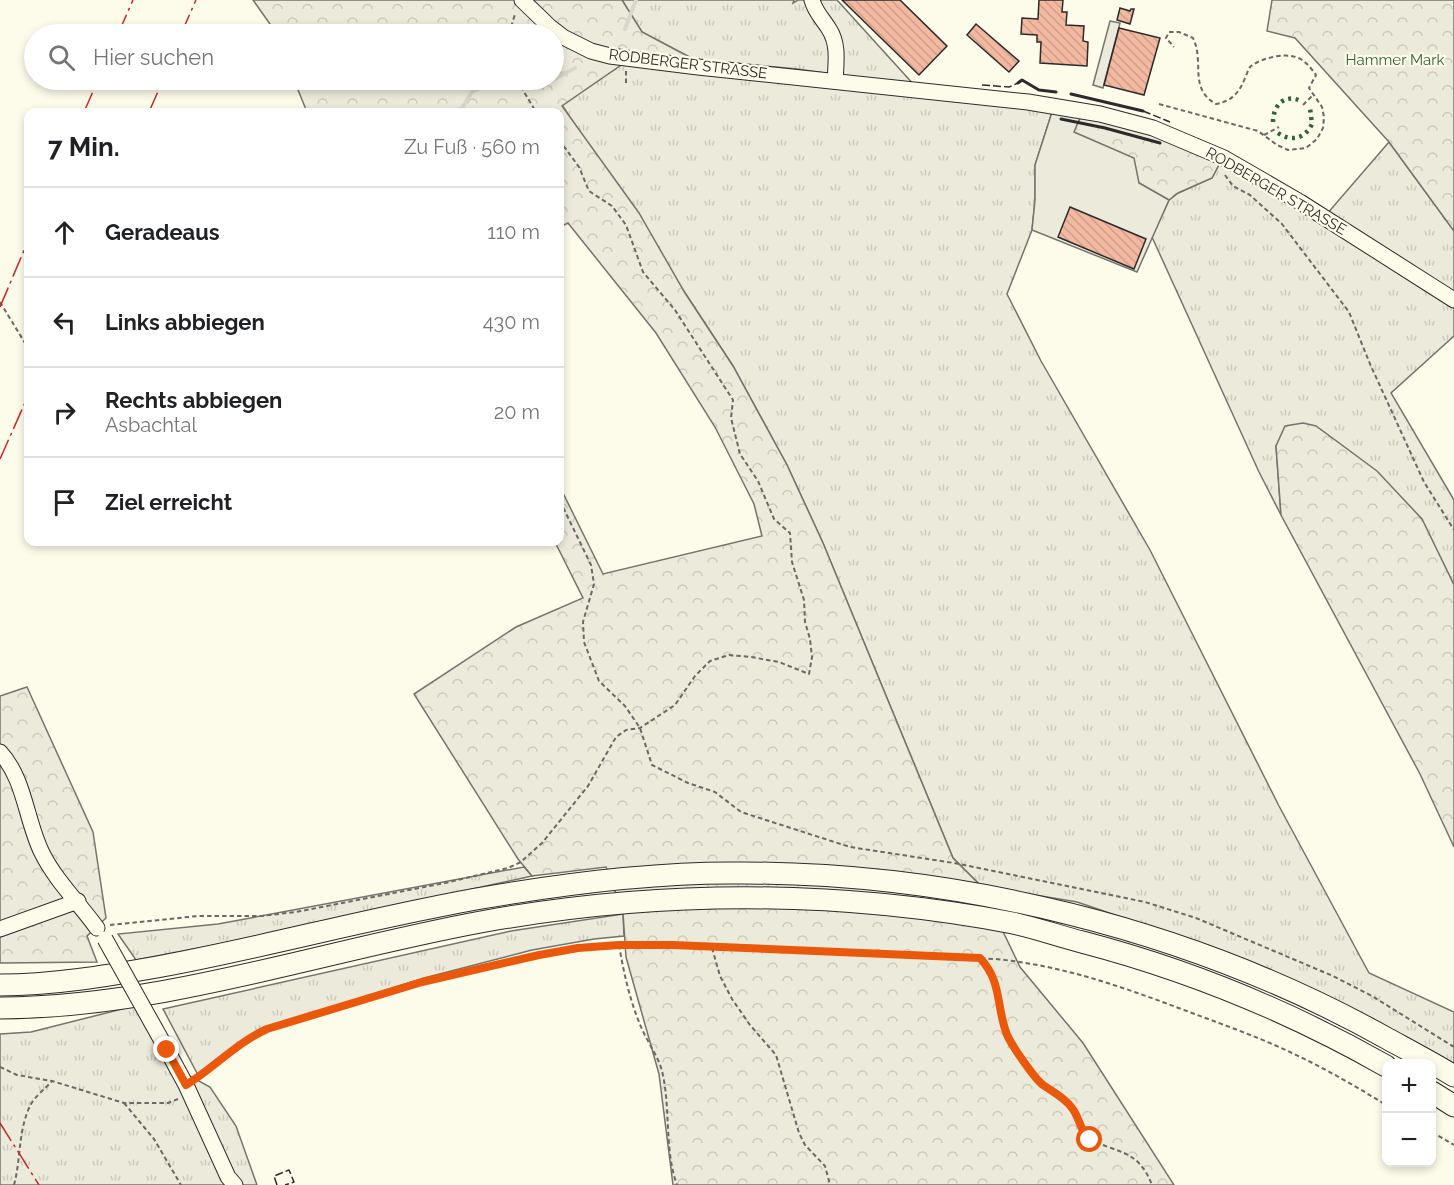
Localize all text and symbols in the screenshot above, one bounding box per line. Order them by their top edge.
search box [24,24,564,90]
icon: search [45,41,78,74]
text: Hier suchen [93,44,214,70]
street label: RODBERGER STRASSE [608,45,768,83]
park label: Hammer Mark [1346,51,1444,69]
text: 7 Min. [48,132,120,162]
text: Zu Fuß · 560 m [404,135,540,159]
street label: RODBERGER STRASSE [1202,143,1350,239]
icon: ahead [48,216,81,249]
text: Geradeaus [105,219,220,245]
text: 110 m [487,220,540,244]
icon: left [48,306,81,339]
text: Links abbiegen [105,309,265,335]
text: 430 m [483,310,540,334]
text: Rechts abbiegen [105,387,282,413]
icon: right [48,396,81,429]
text: 20 m [494,400,540,424]
text: Asbachtal [105,413,197,437]
icon: arrive [48,486,81,519]
text: Ziel erreicht [105,489,232,515]
route end [153,1036,179,1062]
map controls [1382,1059,1436,1167]
button: + [1382,1059,1436,1113]
button: − [1382,1113,1436,1167]
route start [1076,1126,1102,1152]

